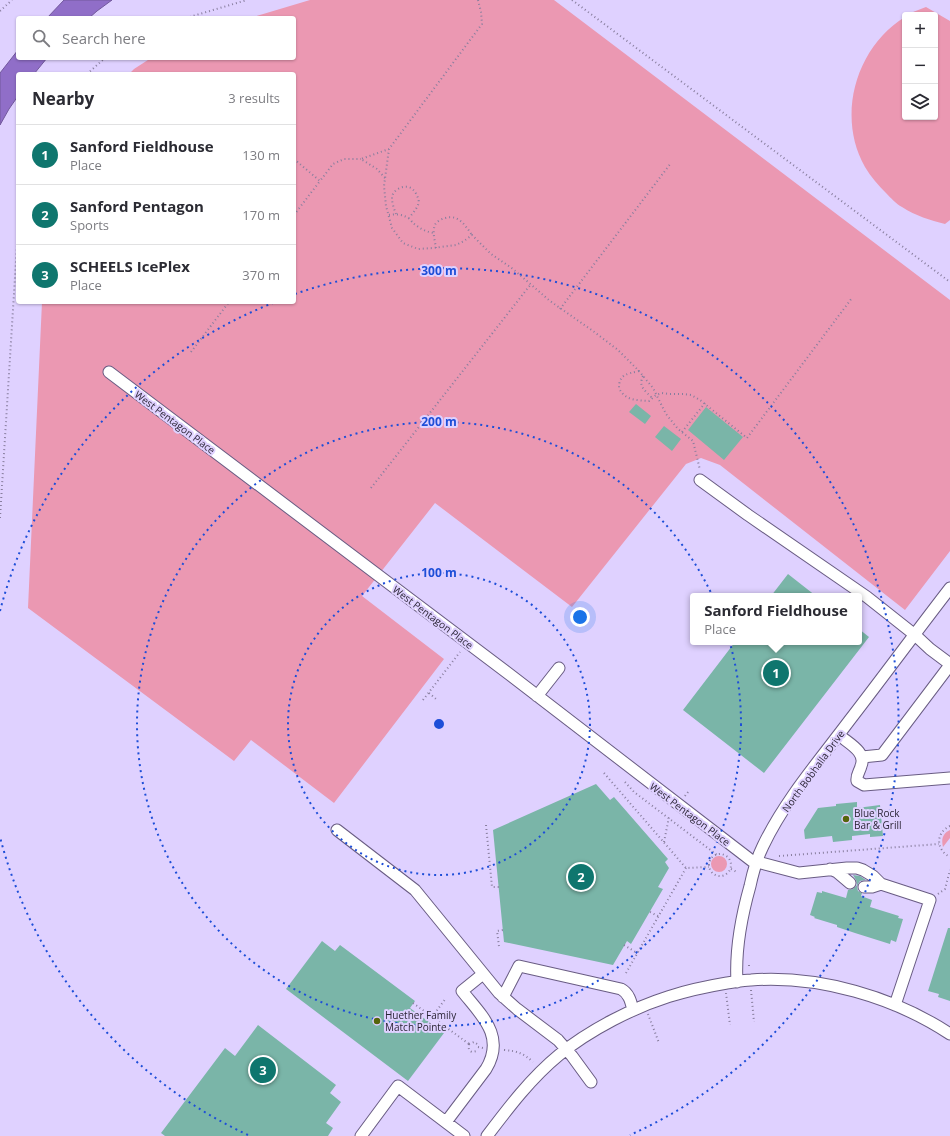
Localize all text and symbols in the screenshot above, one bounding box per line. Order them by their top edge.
map controls [902,12,938,120]
button: + [902,12,938,48]
search box [16,16,296,60]
icon: search [30,27,52,49]
text: Search here [62,28,146,48]
button: − [902,48,938,84]
button: layers [902,84,938,120]
text: Nearby [32,87,94,110]
text: 3 results [228,89,280,107]
text: Sanford Fieldhouse [70,136,214,156]
text: 1 [41,146,49,164]
text: 130 m [242,146,280,164]
text: Place [70,156,102,174]
text: Sanford Pentagon [70,196,204,216]
text: 2 [41,206,49,224]
text: 170 m [242,206,280,224]
text: Sports [70,216,109,234]
text: SCHEELS IcePlex [70,256,190,276]
text: 300 m [421,262,457,279]
text: 3 [41,266,49,284]
text: 370 m [242,266,280,284]
text: Place [70,276,102,294]
street label: West Pentagon Place [132,387,218,457]
text: 200 m [421,413,457,430]
text: 100 m [421,564,457,581]
street label: West Pentagon Place [390,582,476,652]
popup [690,593,862,645]
text: Sanford Fieldhouse [704,600,848,620]
your location [570,607,590,627]
text: Place [704,620,736,638]
pin: 1 [763,658,789,688]
centre of rings [432,717,446,731]
street label: North Bobhalla Drive [779,727,848,815]
street label: West Pentagon Place [647,779,733,849]
place label: Blue Rock Bar & Grill [854,806,902,832]
marker: Blue Rock Bar & Grill [841,814,851,824]
pin: 2 [568,862,594,892]
place label: Huether Family Match Pointe [385,1008,457,1034]
marker: Huether Family Match Pointe [372,1016,382,1026]
pin: 3 [250,1055,276,1085]

